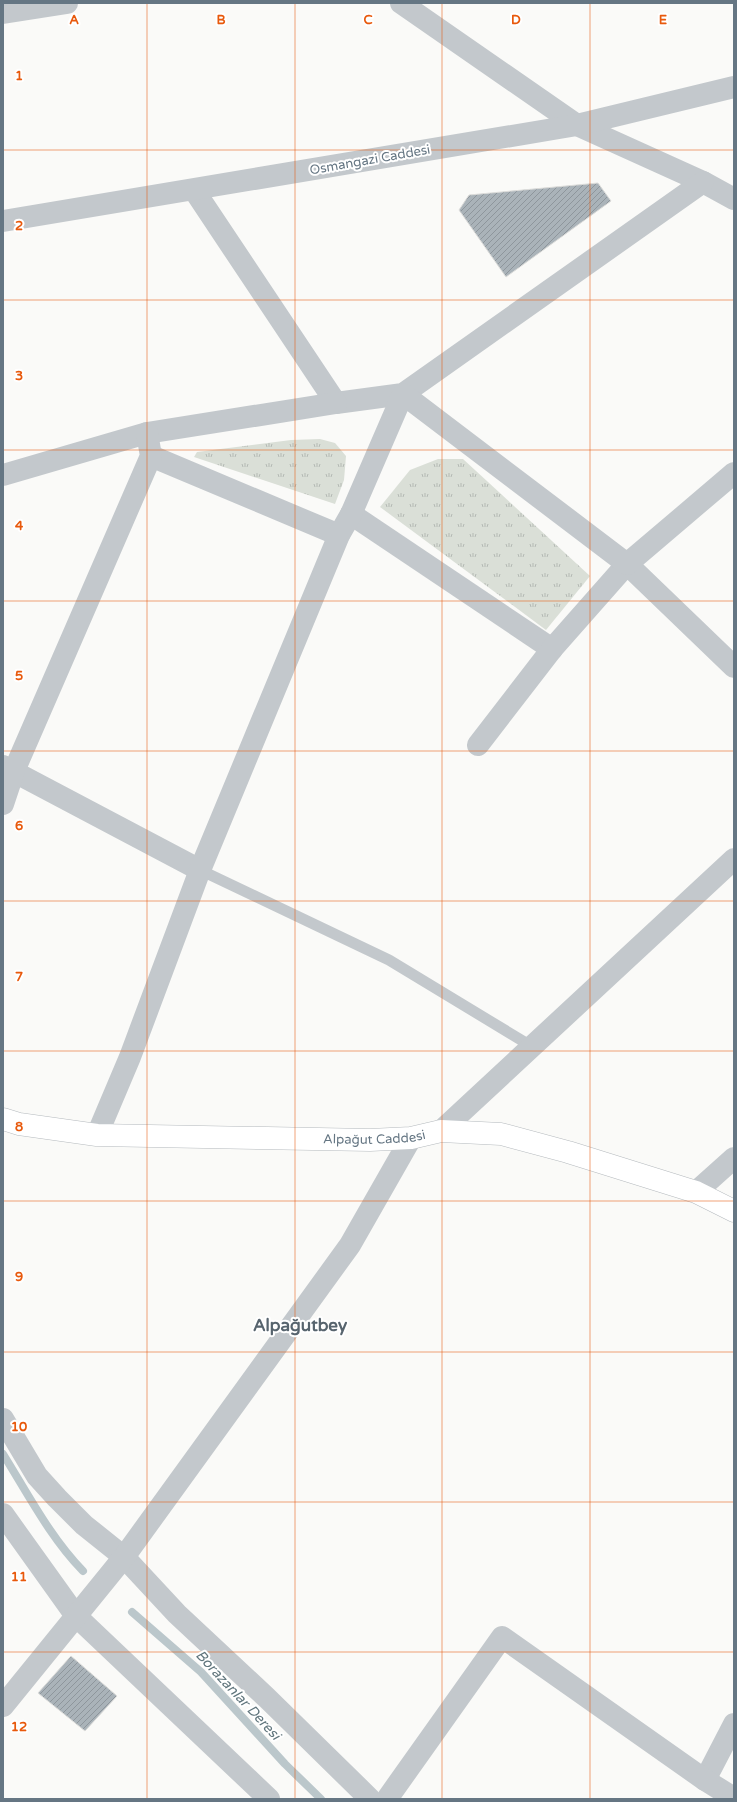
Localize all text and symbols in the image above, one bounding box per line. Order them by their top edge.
text: A [69,12,79,28]
text: B [216,12,226,28]
text: C [363,12,373,28]
text: D [511,12,521,28]
text: E [659,12,667,28]
text: 1 [15,68,23,84]
street label: Osmangazi Caddesi [309,142,431,178]
text: 2 [15,218,23,234]
text: 3 [15,368,23,384]
text: 4 [15,518,24,534]
text: 5 [15,668,23,684]
text: 6 [15,818,23,834]
text: 7 [15,969,23,985]
text: 8 [15,1119,23,1135]
street label: Alpağut Caddesi [323,1127,427,1148]
text: 9 [15,1269,23,1285]
district label: Alpağutbey [253,1315,348,1336]
text: 10 [11,1419,27,1435]
text: 11 [11,1569,27,1585]
water label: Borazanlar Deresi [192,1647,285,1745]
text: 12 [11,1719,27,1735]

